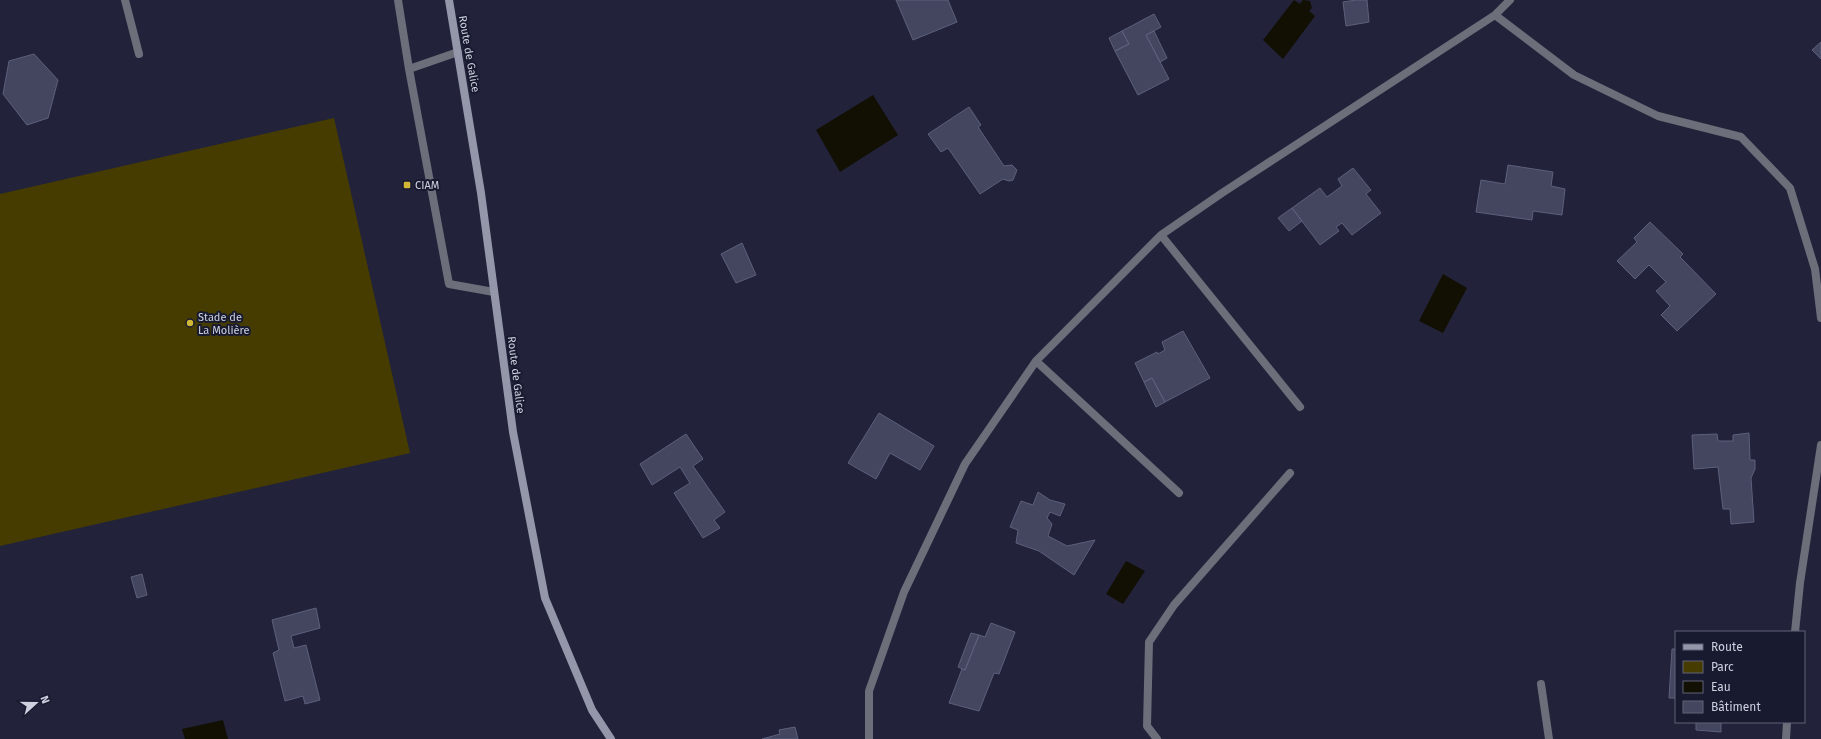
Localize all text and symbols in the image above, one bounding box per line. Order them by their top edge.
street label: Route de Galice [456,15,482,93]
place label: CIAM [415,179,439,192]
marker: CIAM [402,180,412,190]
place label: Stade de La Molière [198,311,249,337]
marker: Stade de La Molière [185,318,195,328]
street label: Route de Galice [505,336,527,414]
legend [1675,631,1805,723]
text: Route [1711,640,1743,654]
text: Parc [1711,660,1734,674]
text: Eau [1711,680,1731,694]
north arrow [16,683,56,723]
text: N [37,694,52,705]
text: Bâtiment [1711,700,1761,714]

